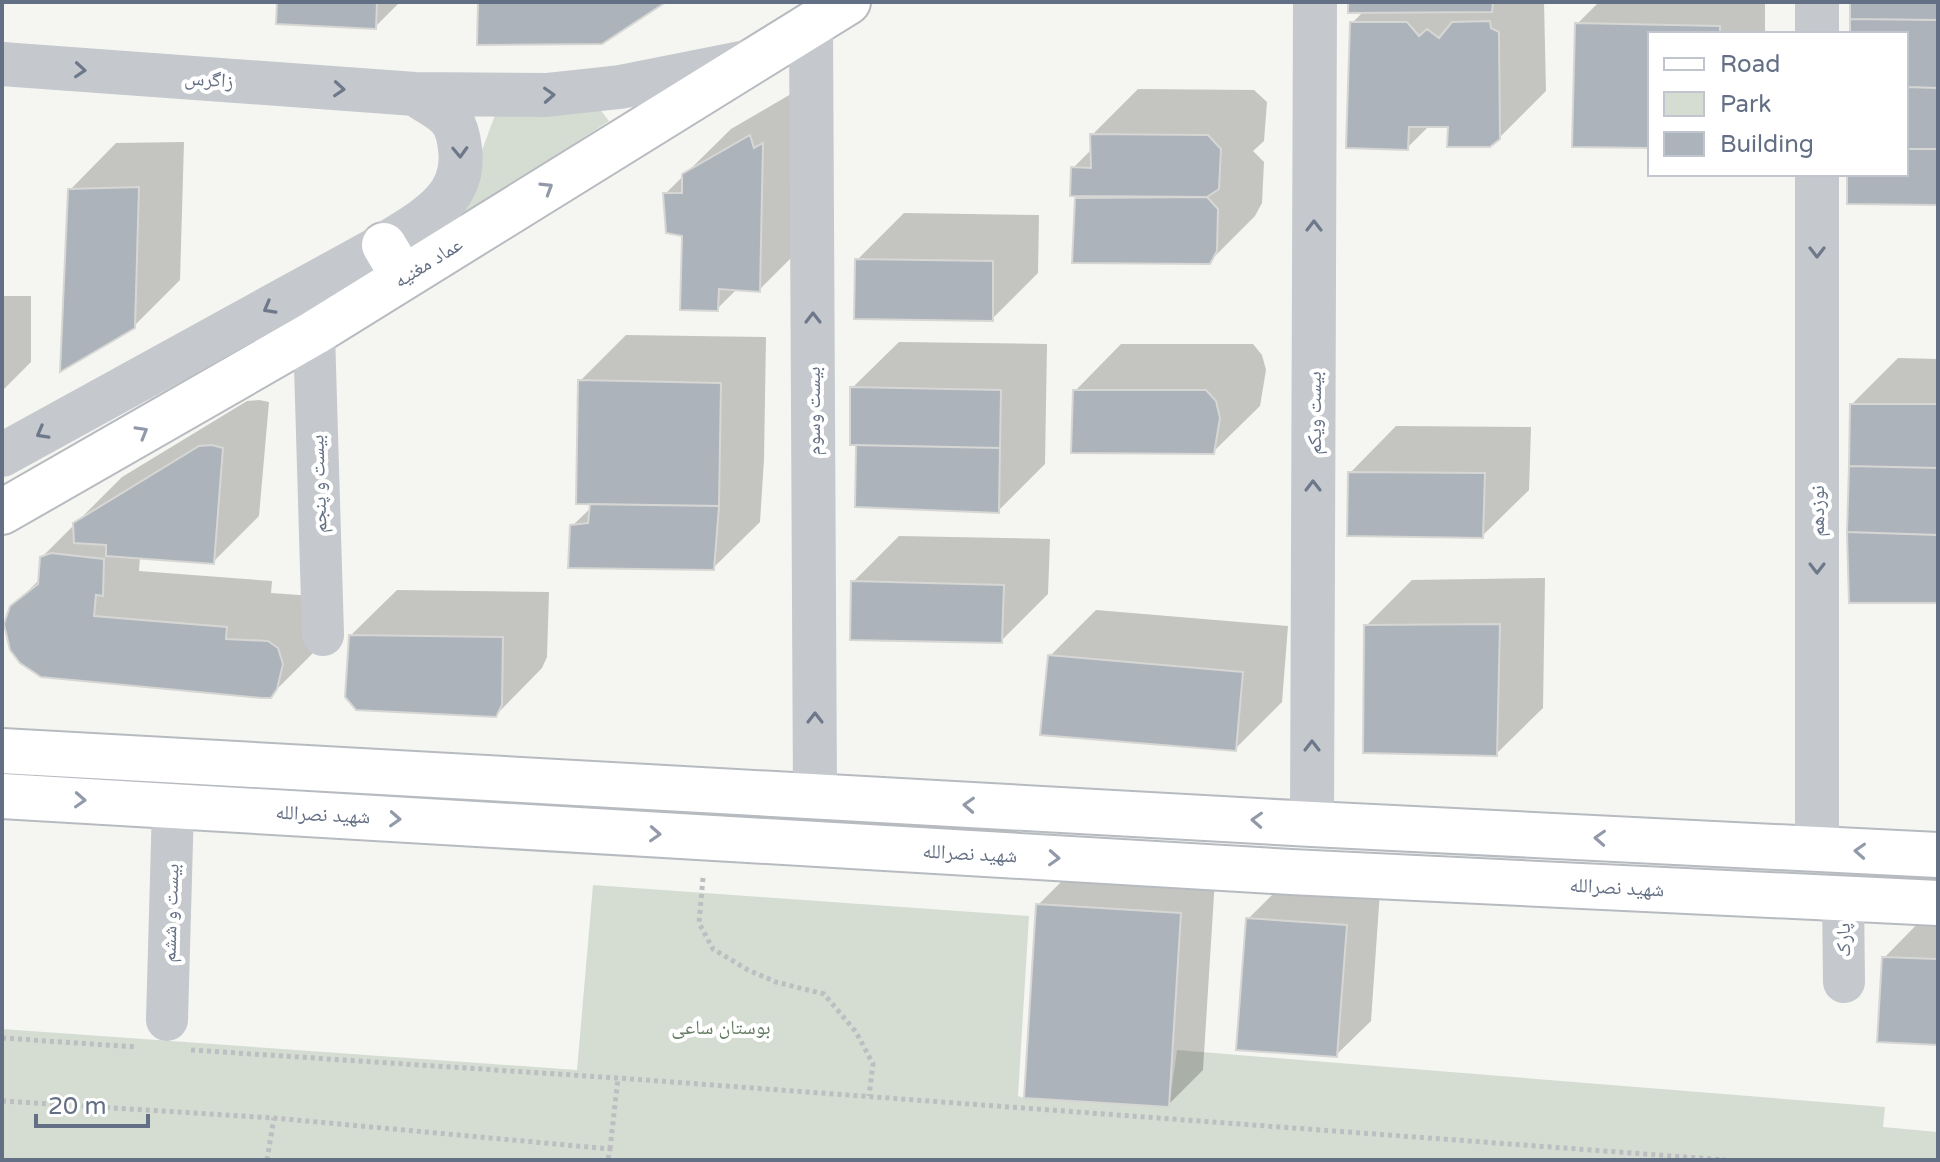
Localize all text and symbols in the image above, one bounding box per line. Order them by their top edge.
legend [1648,32,1908,176]
text: Road [1720,50,1780,79]
one-way arrow [74,61,87,78]
street label: زاگرس [184,66,234,94]
one-way arrow [333,80,346,97]
one-way arrow [543,86,556,103]
text: Park [1720,90,1771,119]
text: Building [1720,130,1814,159]
one-way arrow [451,146,468,159]
one-way arrow [538,183,553,198]
one-way arrow [1305,219,1323,232]
street label: عماد مغنیه [390,232,467,293]
one-way arrow [1808,246,1826,259]
one-way arrow [264,298,278,314]
one-way arrow [804,311,822,324]
street label: بیست وسوم [802,366,827,456]
street label: بیست ویکم [1303,371,1328,455]
one-way arrow [35,424,50,439]
one-way arrow [134,426,148,442]
street label: بیست و پنجم [305,434,334,534]
one-way arrow [1304,479,1322,492]
street label: نوزدهم [1806,485,1831,537]
one-way arrow [1808,562,1826,575]
one-way arrow [806,711,824,724]
one-way arrow [1303,739,1321,752]
one-way arrow [74,791,87,808]
one-way arrow [962,796,975,813]
street label: شهید نصرالله [275,801,371,829]
one-way arrow [389,810,402,827]
one-way arrow [1250,812,1263,829]
one-way arrow [649,826,662,843]
one-way arrow [1593,829,1606,846]
street label: شهید نصرالله [922,840,1018,868]
one-way arrow [1853,842,1866,859]
one-way arrow [1048,849,1061,866]
street label: بیست و ششم [157,863,186,963]
street label: شهید نصرالله [1569,874,1665,902]
street label: پارک [1832,923,1856,957]
park label: بوستان ساعی [671,1016,771,1040]
scale bar [36,1078,148,1128]
text: 20 m [48,1092,106,1121]

